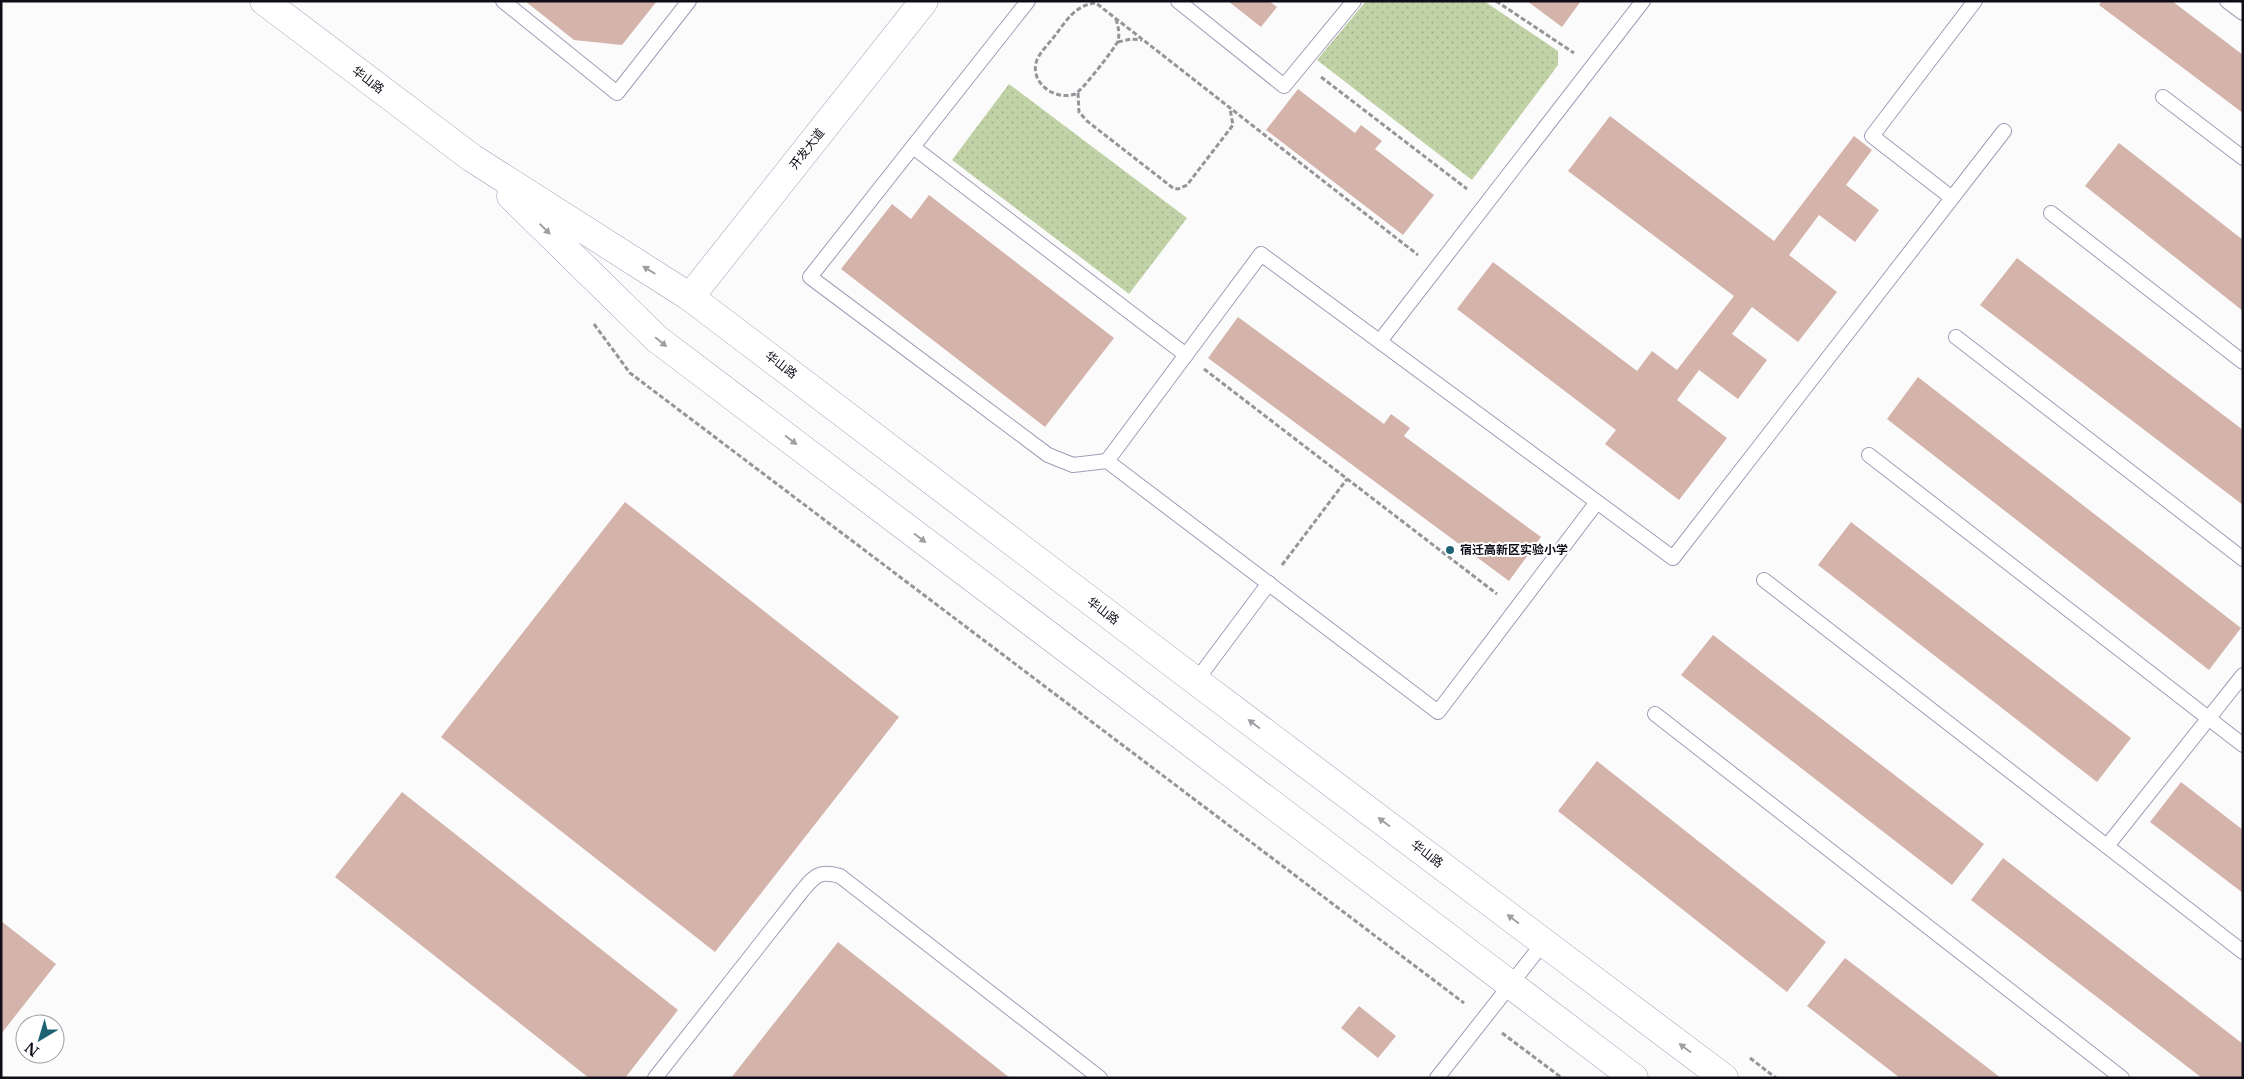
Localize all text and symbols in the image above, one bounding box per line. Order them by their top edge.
street label: 华山路 [349,63,387,96]
street label: 开发大道 [786,125,827,172]
one-way arrow [538,223,550,235]
one-way arrow [643,266,656,275]
one-way arrow [654,337,668,347]
street label: 华山路 [762,348,800,381]
one-way arrow [784,435,798,445]
one-way arrow [913,533,926,544]
place label: 宿迁高新区实验小学 [1460,542,1568,557]
marker: 宿迁高新区实验小学 [1444,544,1456,556]
street label: 华山路 [1084,594,1122,627]
one-way arrow [1247,719,1261,729]
one-way arrow [1378,816,1391,827]
street label: 华山路 [1408,837,1446,870]
one-way arrow [1506,914,1520,924]
north arrow [15,1014,65,1064]
text: N [21,1038,43,1060]
one-way arrow [1679,1043,1692,1054]

